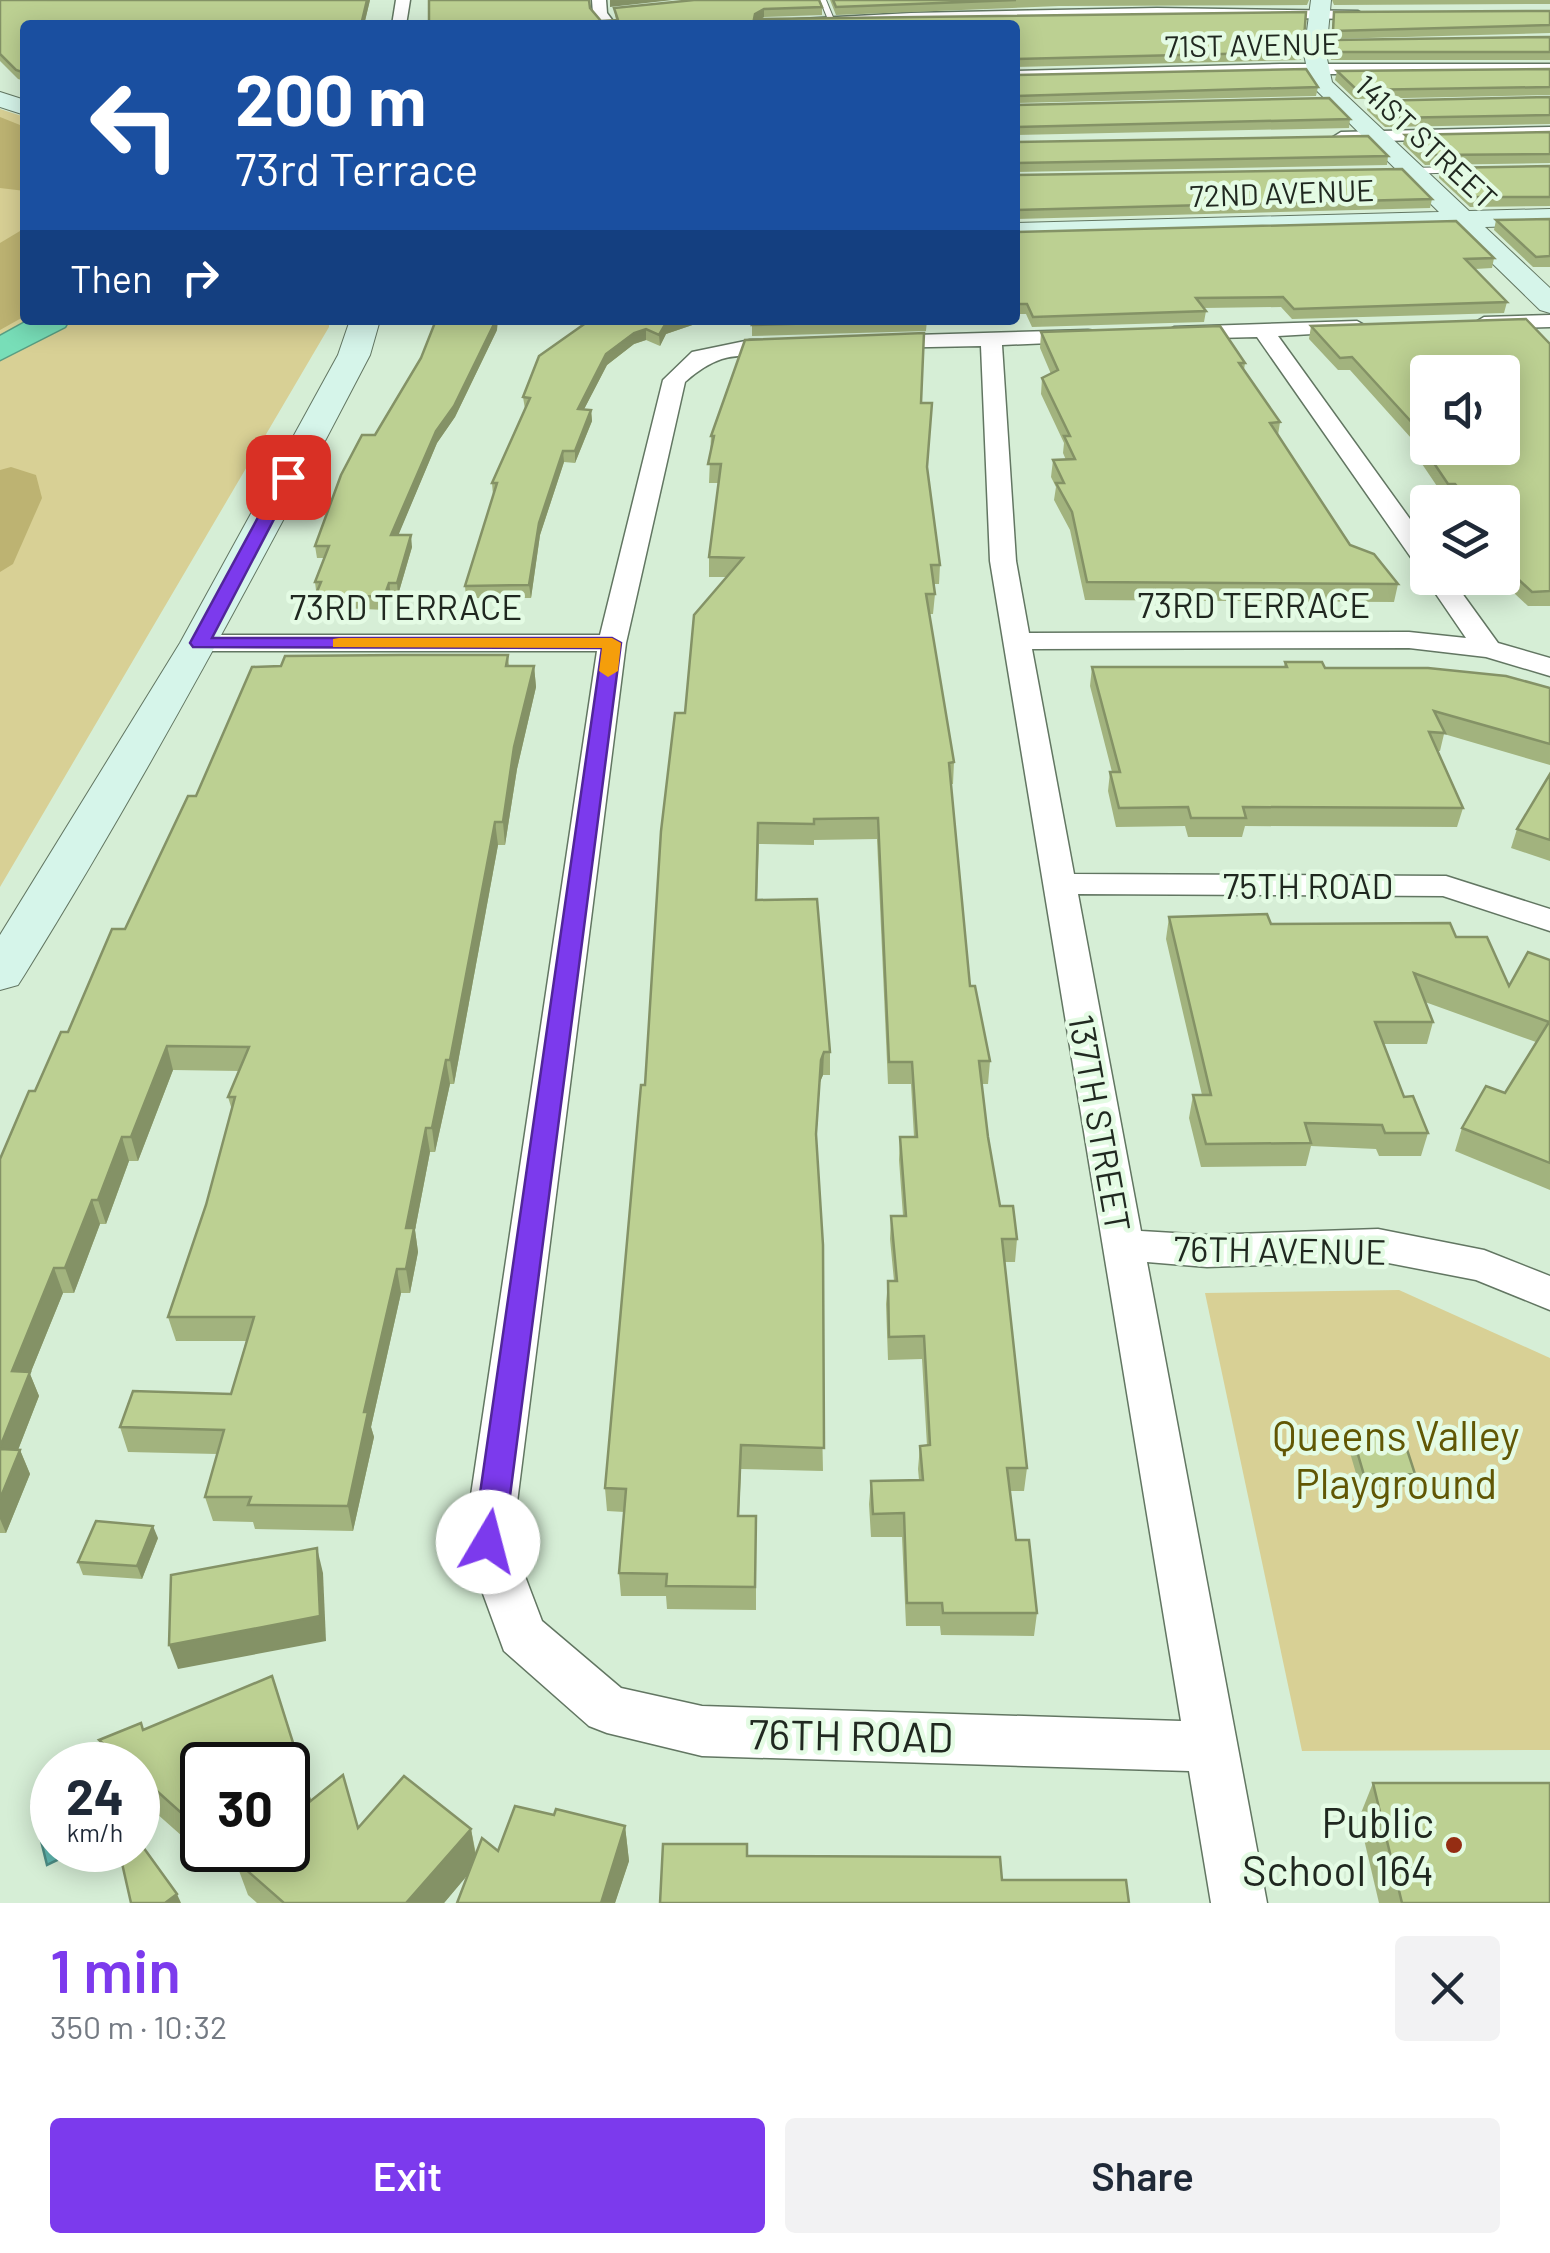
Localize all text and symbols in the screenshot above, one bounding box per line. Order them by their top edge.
street label: 71ST AVENUE [1164,24,1340,64]
text: 200 m [235,56,426,140]
icon: left [70,60,200,190]
street label: 141ST STREET [1349,66,1505,216]
text: 73rd Terrace [235,141,479,195]
street label: 72ND AVENUE [1189,171,1375,213]
icon: right [173,250,228,305]
text: Then [70,255,153,301]
map controls [1410,355,1520,595]
button: sound [1410,355,1520,465]
pin [246,435,331,520]
icon: arrive [261,450,316,505]
button: layers [1410,485,1520,595]
street label: 73RD TERRACE [1137,583,1371,625]
street label: 73RD TERRACE [289,585,523,627]
street label: 75TH ROAD [1223,864,1393,906]
street label: 137TH STREET [1061,1011,1141,1235]
street label: 76TH AVENUE [1173,1226,1387,1272]
park label: Queens Valley Playground [1272,1409,1520,1508]
position arrow [436,1490,540,1594]
street label: 76TH ROAD [748,1707,954,1761]
speed limit sign: 30 [180,1742,310,1872]
text: 24 [66,1765,124,1825]
place label: Public School 164 [1242,1796,1434,1894]
text: km/h [67,1817,123,1847]
marker: Public School 164 [1443,1834,1465,1856]
text: 1 min [50,1933,181,2005]
button: close [1395,1936,1500,2041]
text: 350 m · 10:32 [50,2007,227,2045]
button: Exit [50,2118,765,2233]
button: Share [785,2118,1500,2233]

